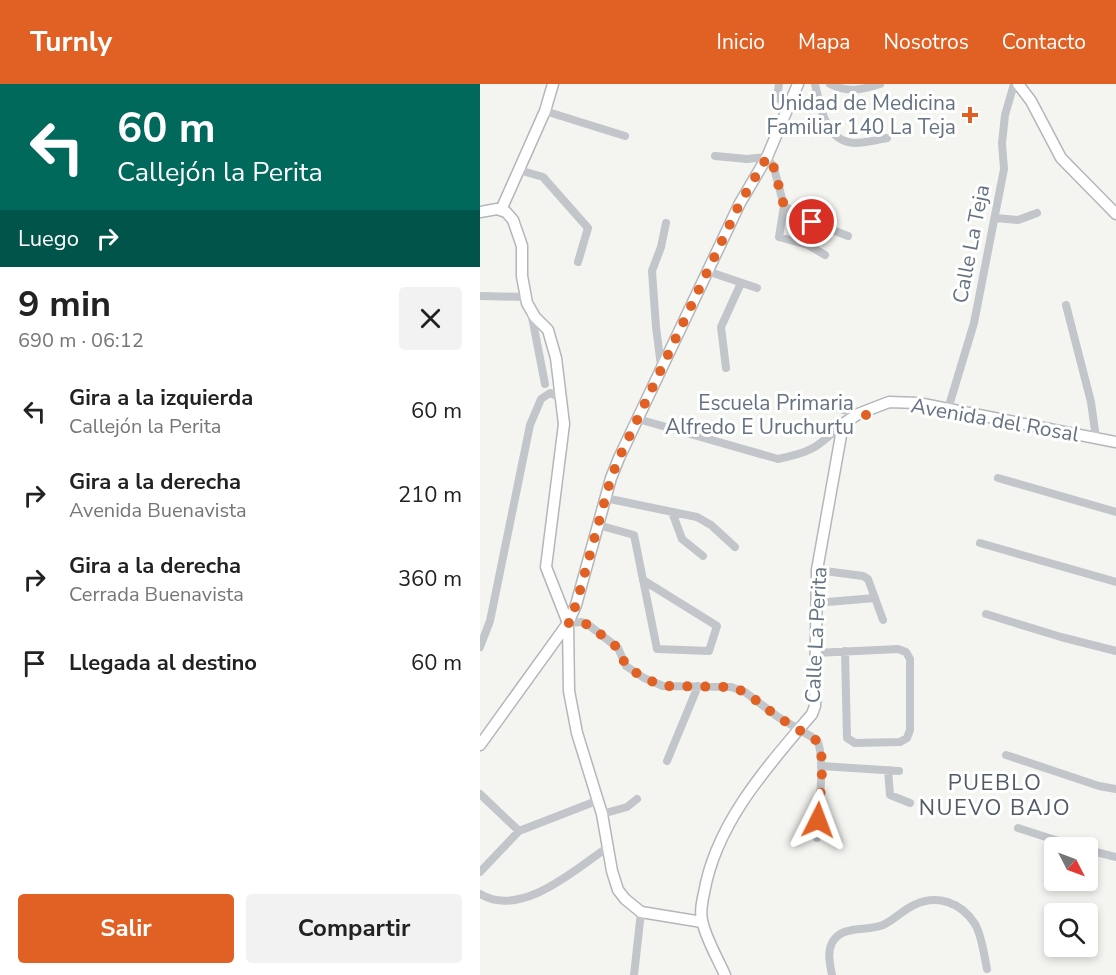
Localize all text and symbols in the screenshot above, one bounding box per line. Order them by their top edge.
text: Turnly [30,23,112,61]
text: Inicio [717,28,765,56]
text: Mapa [798,28,850,56]
text: Nosotros [883,28,969,56]
text: Contacto [1002,28,1086,56]
place label: Unidad de Medicina Familiar 140 La Teja [766,89,956,141]
text: 60 m [117,100,216,157]
marker: Unidad de Medicina Familiar 140 La Teja [961,106,979,124]
icon: left [18,108,96,186]
text: Callejón la Perita [117,154,323,191]
street label: Calle La Teja [946,182,996,306]
pin [786,196,837,247]
icon: arrive [795,205,828,238]
icon: right [91,222,124,255]
text: Luego [18,224,79,254]
text: 9 min [18,280,111,329]
button: close [399,287,462,350]
text: 690 m · 06:12 [18,327,144,354]
text: Gira a la izquierda [69,383,253,413]
place label: Escuela Primaria Alfredo E Uruchurtu [665,389,854,441]
street label: Avenida del Rosal [909,391,1082,449]
icon: left [18,395,51,428]
text: 60 m [411,396,462,426]
marker: Escuela Primaria Alfredo E Uruchurtu [859,408,873,422]
text: Callejón la Perita [69,413,221,440]
text: Gira a la derecha [69,467,241,497]
icon: right [18,479,51,512]
text: 210 m [398,480,462,510]
text: Avenida Buenavista [69,497,247,524]
text: Gira a la derecha [69,551,241,581]
icon: right [18,563,51,596]
text: 360 m [398,564,462,594]
street label: Calle La Perita [798,566,834,704]
text: Cerrada Buenavista [69,581,244,608]
icon: arrive [18,647,51,680]
text: Llegada al destino [69,648,257,678]
text: 60 m [411,648,462,678]
district label: PUEBLO NUEVO BAJO [919,768,1071,823]
position arrow [786,788,850,852]
north arrow [1044,837,1098,891]
map controls [1044,837,1098,957]
button: Salir [18,894,234,963]
button: Compartir [246,894,462,963]
button: search [1044,903,1098,957]

